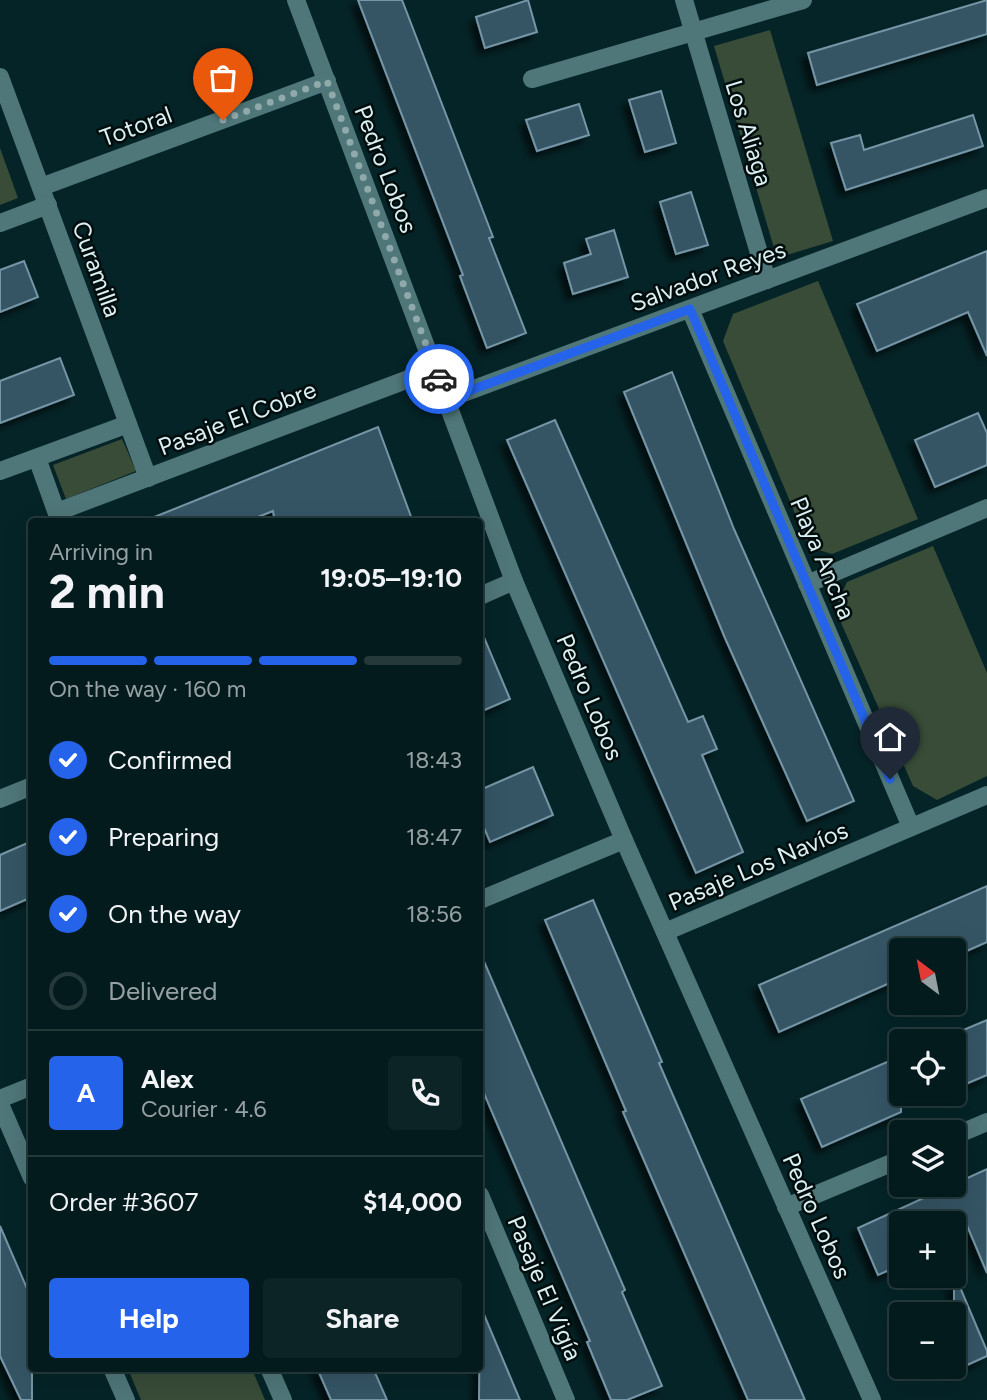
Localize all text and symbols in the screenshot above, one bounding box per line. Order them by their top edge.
pin [193,48,253,120]
icon: bag [204,59,242,97]
street label: Los Aliaga [719,77,779,189]
street label: Totoral [96,100,176,152]
street label: Pedro Lobos [348,101,424,237]
street label: Curamilla [66,217,128,321]
street label: Salvador Reyes [626,234,790,318]
courier [404,344,474,414]
icon: car [420,360,458,398]
street label: Pasaje El Cobre [154,375,320,461]
street label: Playa Ancha [784,492,862,624]
text: Arriving in [49,538,153,566]
text: 19:05–19:10 [320,562,462,594]
text: 2 min [49,564,165,620]
street label: Pedro Lobos [550,629,630,765]
text: On the way · 160 m [49,675,246,703]
pin [860,707,920,779]
icon: home [871,718,909,756]
icon: check [49,741,87,779]
text: Confirmed [108,744,232,776]
text: 18:43 [406,746,462,774]
street label: Pasaje Los Navíos [664,815,852,917]
icon: check [49,818,87,856]
text: Preparing [108,821,219,853]
text: 18:47 [406,823,462,851]
icon: check [49,895,87,933]
text: On the way [108,898,241,930]
text: 18:56 [406,900,462,928]
north arrow [889,938,966,1015]
map controls [889,938,966,1379]
text: Delivered [108,975,217,1007]
button: locate [889,1029,966,1106]
button: phone [388,1056,462,1130]
text: Alex [141,1063,194,1095]
text: A [77,1077,95,1109]
text: Courier · 4.6 [141,1095,267,1123]
button: layers [889,1120,966,1197]
street label: Pedro Lobos [776,1149,858,1283]
text: Order #3607 [49,1186,198,1218]
text: $14,000 [363,1186,462,1218]
street label: Pasaje El Vigía [502,1211,588,1365]
button: + [889,1211,966,1288]
button: Help [49,1278,249,1358]
button: Share [263,1278,462,1358]
button: − [889,1302,966,1379]

